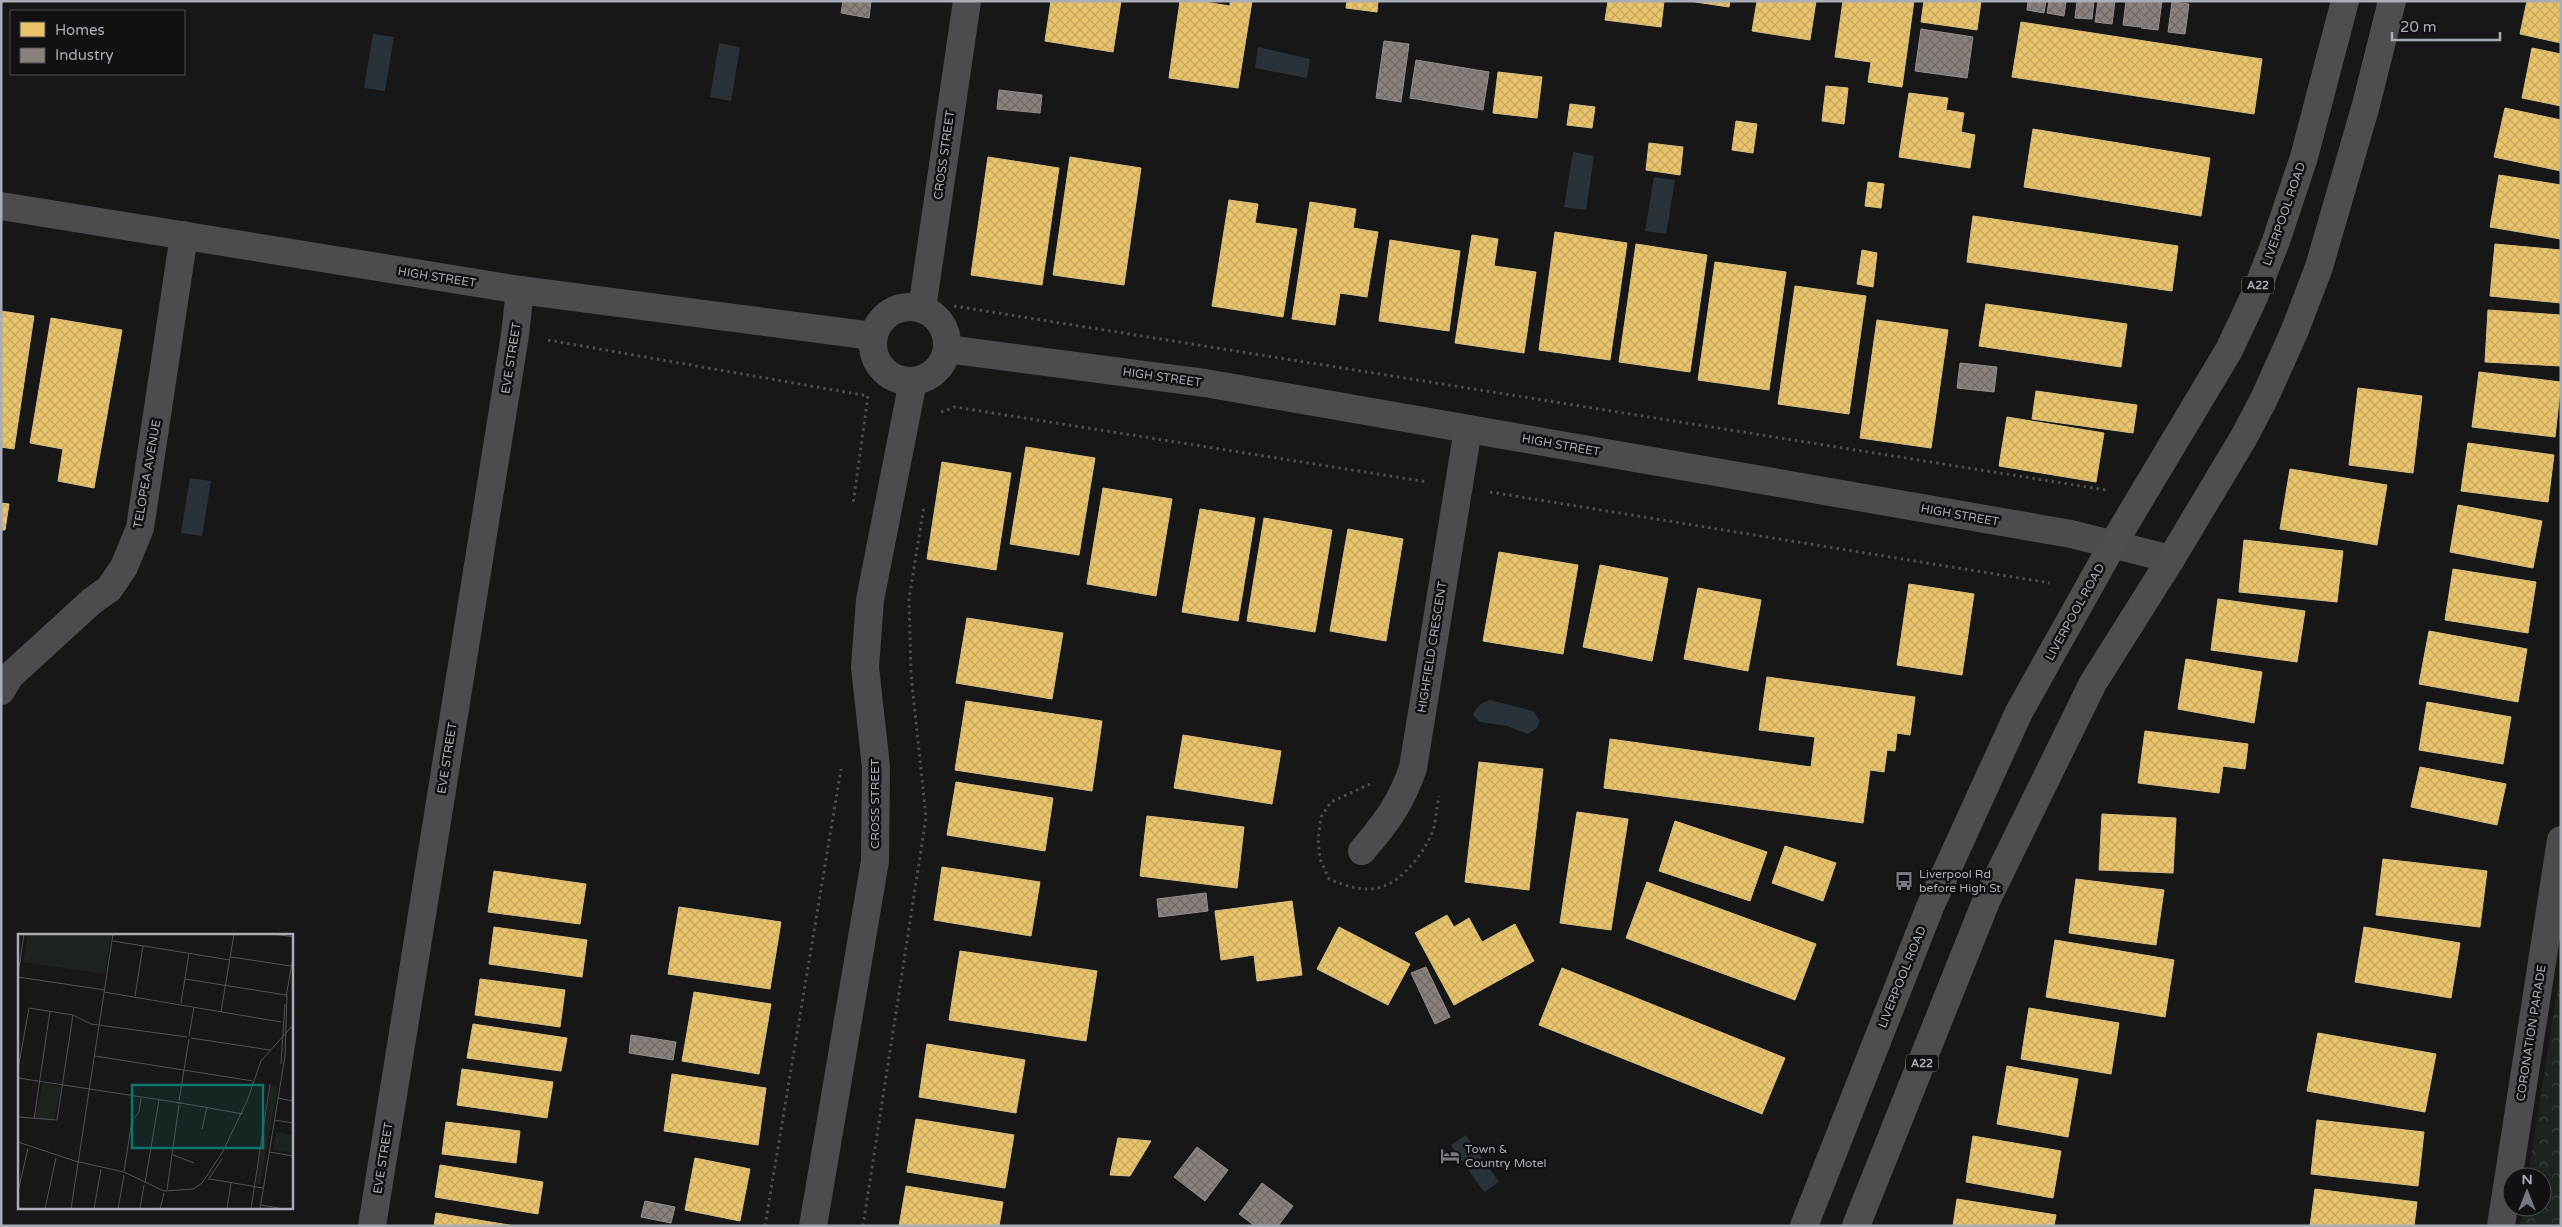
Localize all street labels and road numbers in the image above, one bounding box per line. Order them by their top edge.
street label: CROSS STREET [931,109,957,201]
street label: LIVERPOOL ROAD [2260,160,2308,268]
street label: HIGH STREET [397,264,478,290]
road number: A22 [2242,276,2274,294]
street label: EVE STREET [498,321,524,395]
street label: HIGH STREET [1122,365,1203,390]
street label: TELOPEA AVENUE [131,418,164,529]
street label: HIGH STREET [1521,431,1602,459]
street label: HIGH STREET [1920,501,2001,529]
street label: LIVERPOOL ROAD [2043,561,2107,663]
street label: HIGHFIELD CRESCENT [1415,580,1449,714]
street label: EVE STREET [434,721,460,795]
street label: CROSS STREET [868,758,882,849]
street label: LIVERPOOL ROAD [1875,924,1929,1030]
street label: CORONATION PARADE [2513,963,2549,1102]
road number: A22 [1906,1054,1938,1072]
street label: EVE STREET [370,1121,396,1195]

